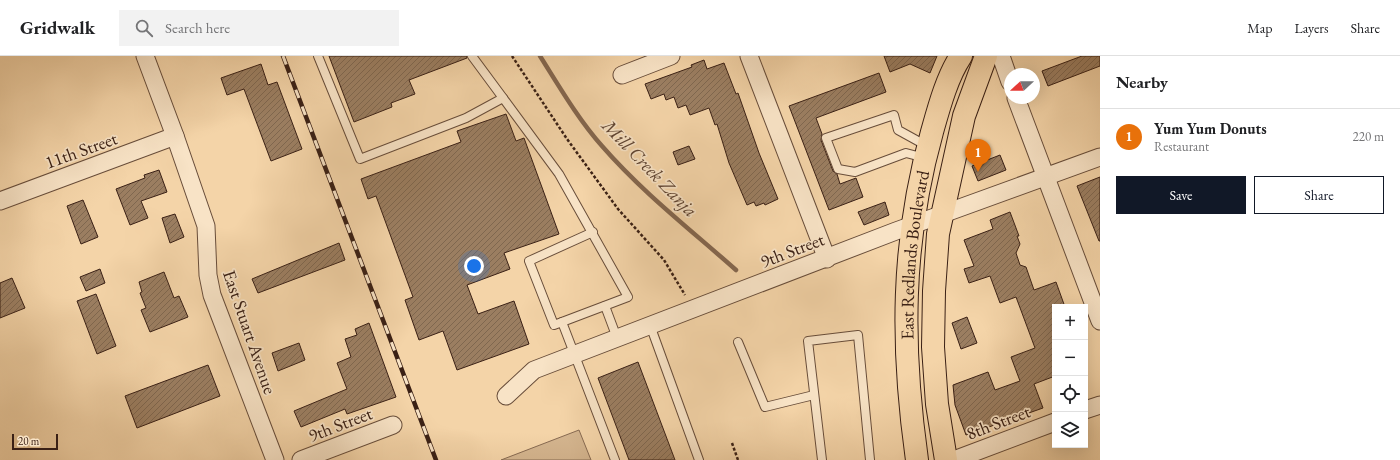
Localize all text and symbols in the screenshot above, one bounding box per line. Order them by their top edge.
search box [119,10,399,46]
text: Gridwalk [20,15,95,40]
icon: search [133,17,155,39]
text: Search here [165,18,230,37]
text: Map [1247,19,1272,37]
text: Layers [1294,19,1329,37]
text: Share [1351,19,1380,37]
north arrow [1004,68,1040,104]
text: Nearby [1116,71,1168,93]
water label: Mill Creek Zanja [596,113,703,222]
text: Yum Yum Donuts [1154,119,1267,138]
street label: 11th Street [42,126,121,174]
text: 1 [1126,128,1132,145]
text: 220 m [1353,128,1384,145]
text: Restaurant [1154,138,1209,155]
pin: 1 [965,139,991,172]
street label: East Redlands Boulevard [895,167,934,340]
button: Save [1116,176,1246,214]
button: Share [1254,176,1384,214]
street label: 9th Street [757,227,828,273]
your location [464,256,484,276]
street label: East Stuart Avenue [218,267,282,397]
map controls [1052,304,1088,448]
button: + [1052,304,1088,340]
button: − [1052,340,1088,376]
button: locate [1052,376,1088,412]
street label: 8th Street [963,399,1034,445]
street label: 9th Street [305,401,376,447]
button: layers [1052,412,1088,448]
scale bar [12,432,58,451]
text: 20 m [18,434,39,448]

